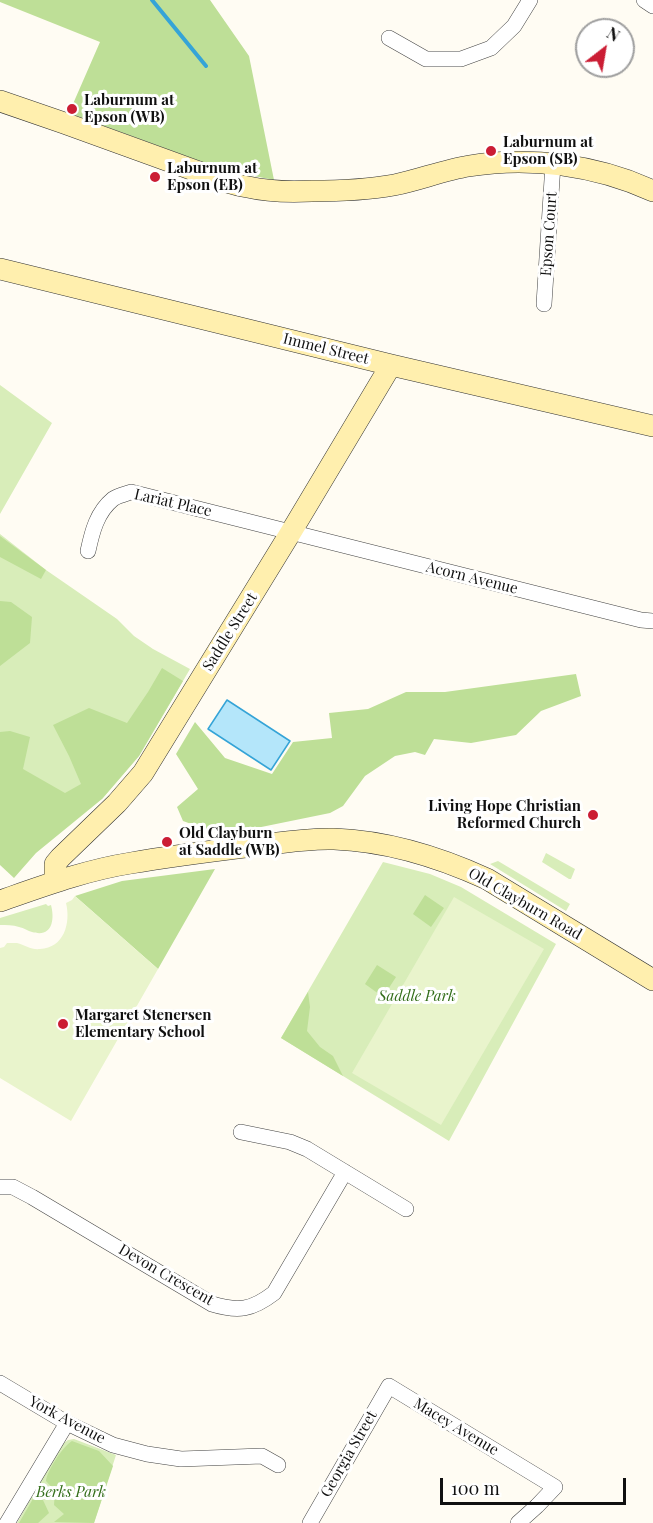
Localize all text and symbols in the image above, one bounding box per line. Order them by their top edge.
north arrow [575,18,635,78]
text: N [603,22,624,46]
place label: Laburnum at Epson (WB) [84,91,174,126]
marker: Laburnum at Epson (WB) [65,102,79,116]
place label: Laburnum at Epson (SB) [503,133,593,168]
marker: Laburnum at Epson (SB) [484,144,498,158]
place label: Laburnum at Epson (EB) [167,159,257,194]
marker: Laburnum at Epson (EB) [148,170,162,184]
street label: Epson Court [537,191,561,277]
street label: Immel Street [281,330,371,368]
street label: Lariat Place [132,485,214,521]
street label: Acorn Avenue [424,558,520,598]
street label: Saddle Street [199,590,261,674]
place label: Living Hope Christian Reformed Church [428,797,581,832]
marker: Living Hope Christian Reformed Church [586,808,600,822]
place label: Old Clayburn at Saddle (WB) [179,824,279,859]
marker: Old Clayburn at Saddle (WB) [160,835,174,849]
street label: Old Clayburn Road [465,864,585,944]
park label: Saddle Park [378,987,456,1005]
place label: Margaret Stenersen Elementary School [75,1006,211,1041]
marker: Margaret Stenersen Elementary School [56,1017,70,1031]
street label: Devon Crescent [115,1241,217,1309]
street label: York Avenue [26,1392,108,1448]
street label: Macey Avenue [410,1395,502,1459]
street label: Georgia Street [317,1408,381,1500]
scale bar [443,1466,629,1504]
text: 100 m [451,1476,500,1500]
park label: Berks Park [36,1483,106,1501]

